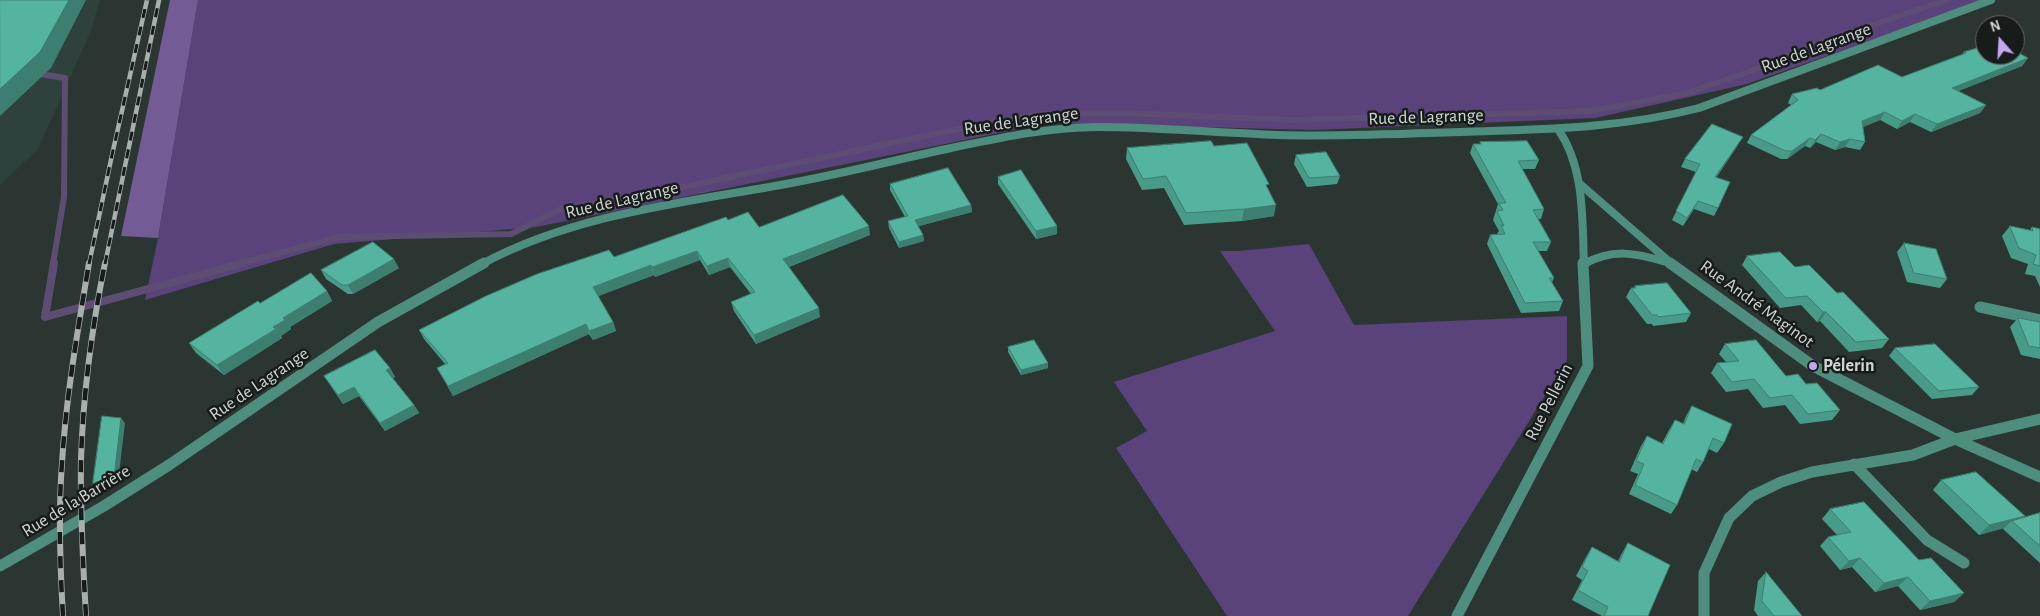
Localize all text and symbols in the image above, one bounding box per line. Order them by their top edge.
north arrow [1975,15,2025,65]
street label: Rue de Lagrange [1758,18,1874,78]
text: N [1989,19,2002,35]
street label: Rue de Lagrange [962,102,1080,140]
street label: Rue de Lagrange [1368,104,1484,130]
street label: Rue de Lagrange [563,177,681,223]
street label: Rue André Maginot [1696,256,1818,352]
street label: Rue de Lagrange [205,343,313,425]
place label: Pélerin [1823,355,1875,377]
street label: Rue Pellerin [1520,360,1578,444]
marker: Pélerin [1807,360,1819,372]
street label: Rue de la Barrière [18,460,134,542]

